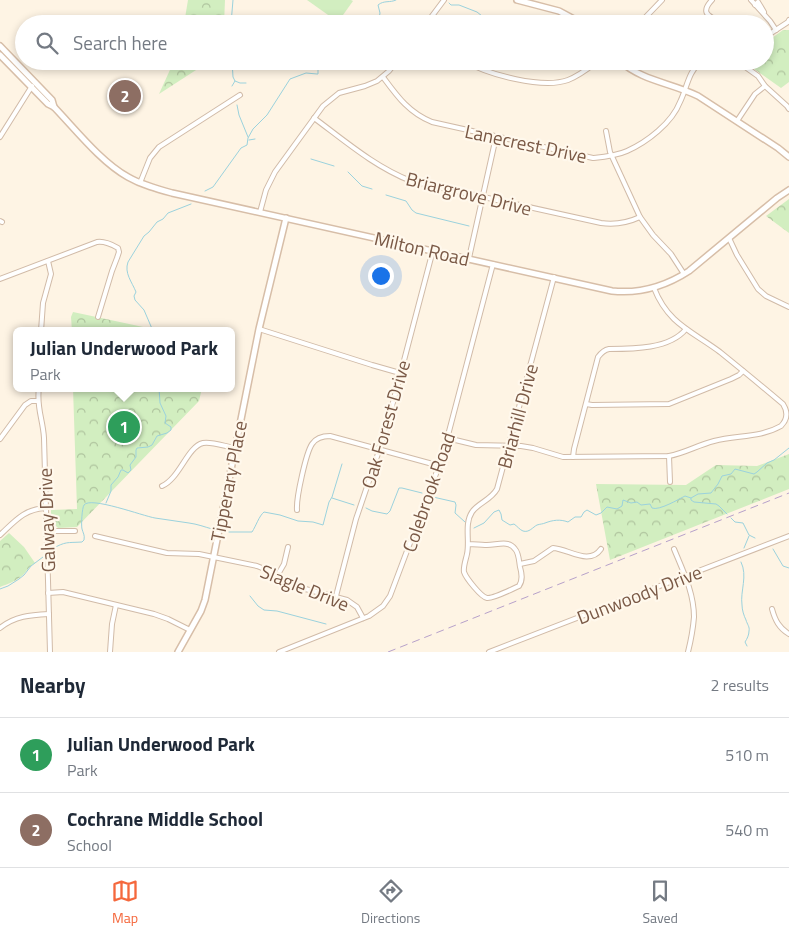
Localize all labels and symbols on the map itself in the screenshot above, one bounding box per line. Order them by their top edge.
pin: 2 [109,77,141,115]
street label: Lanecrest Drive [462,116,590,170]
street label: Briargrove Drive [403,163,535,223]
street label: Milton Road [372,223,472,273]
your location [368,263,394,289]
street label: Oak Forest Drive [353,356,417,492]
street label: Briarhill Drive [489,360,545,472]
pin: 1 [108,408,140,446]
street label: Tipperary Place [202,418,254,544]
street label: Colebrook Road [394,428,462,556]
street label: Galway Drive [30,467,62,573]
street label: Slagle Drive [256,556,354,618]
street label: Dunwoody Drive [572,557,706,631]

